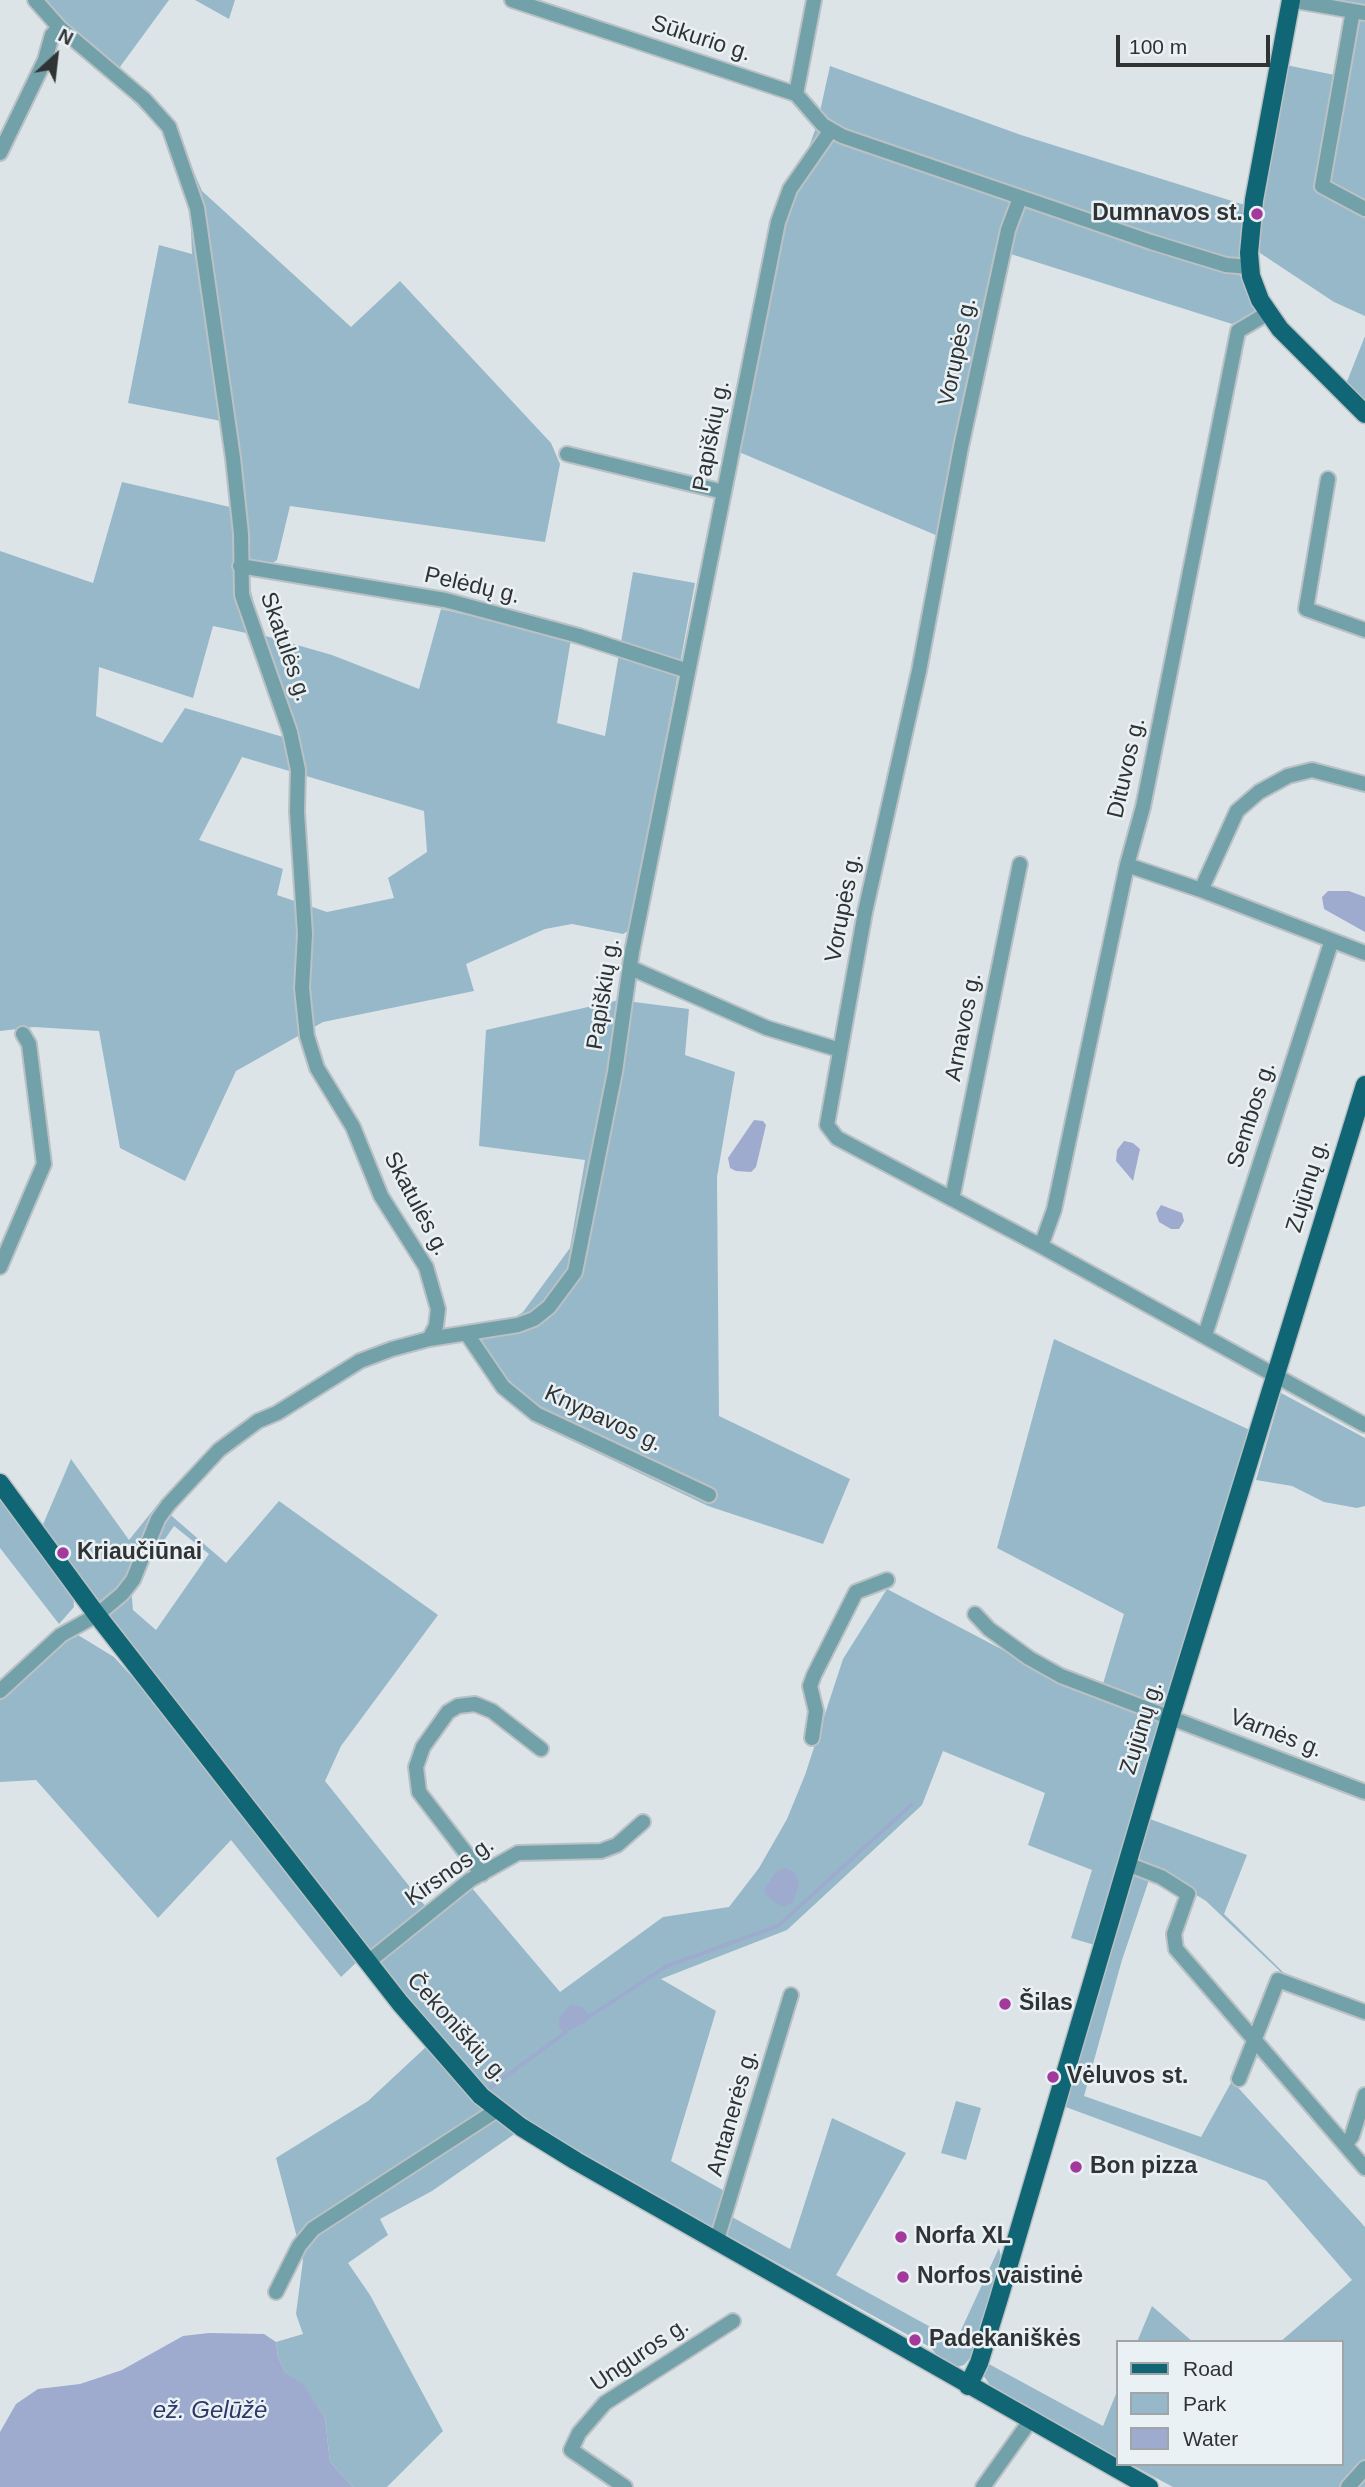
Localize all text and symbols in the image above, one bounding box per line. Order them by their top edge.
street label: Sūkurio g. [647,10,755,68]
north arrow [21,21,91,91]
scale bar [1120,21,1274,65]
text: N [55,24,77,49]
text: 100 m [1129,35,1187,58]
place label: Dumnavos st. [1092,200,1243,228]
marker: Dumnavos st. [1249,206,1265,222]
street label: Vorupės g. [933,295,983,409]
street label: Papiškių g. [688,378,736,494]
street label: Pelėdų g. [422,562,522,610]
street label: Skatulės g. [253,589,317,705]
street label: Dituvos g. [1102,715,1152,821]
street label: Vorupės g. [820,851,868,965]
street label: Papiškių g. [582,936,626,1052]
street label: Arnavos g. [940,970,988,1084]
street label: Sembos g. [1222,1058,1282,1172]
street label: Zujūnų g. [1281,1136,1335,1236]
street label: Skatulės g. [377,1147,455,1261]
street label: Knypavos g. [540,1380,666,1458]
place label: Kriaučiūnai [77,1539,202,1567]
marker: Kriaučiūnai [55,1545,71,1561]
street label: Zujūnų g. [1115,1678,1169,1778]
street label: Varnės g. [1226,1704,1326,1764]
street label: Kirsnos g. [400,1831,500,1913]
street label: Čekoniškių g. [401,1967,513,2089]
place label: Šilas [1019,1990,1073,2018]
marker: Šilas [997,1996,1013,2012]
street label: Antanerės g. [702,2047,764,2179]
place label: Vėluvos st. [1067,2063,1188,2091]
marker: Vėluvos st. [1045,2069,1061,2085]
place label: Bon pizza [1090,2153,1197,2181]
marker: Bon pizza [1068,2159,1084,2175]
place label: Norfa XL [915,2223,1011,2251]
marker: Norfa XL [893,2229,909,2245]
place label: Norfos vaistinė [917,2263,1083,2291]
marker: Norfos vaistinė [895,2269,911,2285]
street label: Unguros g. [586,2312,694,2398]
place label: Padekaniškės [929,2326,1081,2354]
marker: Padekaniškės [907,2332,923,2348]
legend [1116,2340,1344,2466]
text: Road [1183,2357,1233,2380]
text: Park [1183,2392,1226,2415]
water label: ež. Gelūžė [153,2397,267,2425]
text: Water [1183,2427,1238,2450]

